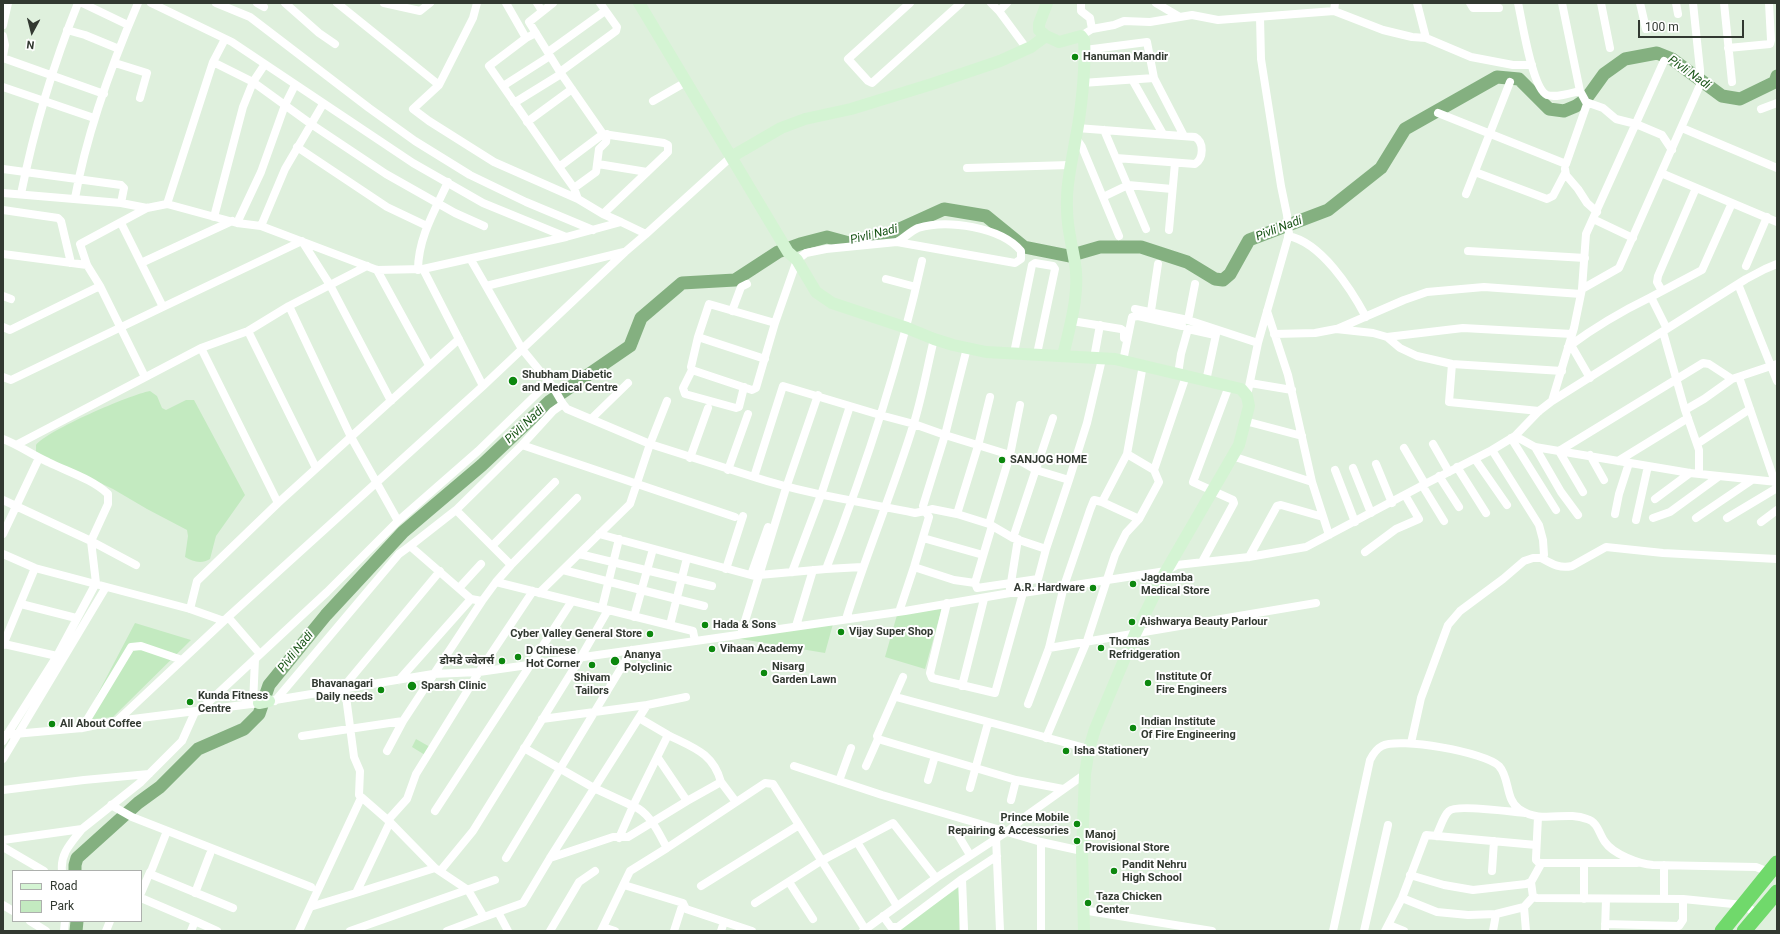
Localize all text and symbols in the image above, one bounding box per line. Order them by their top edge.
north arrow [12,12,52,52]
scale bar [1640,12,1746,38]
text: 100 m [1645,20,1679,34]
text: N [26,37,35,51]
place label: Hanuman Mandir [1083,50,1168,64]
marker: Hanuman Mandir [1070,52,1080,62]
water label: Pivli Nadi [1665,53,1713,93]
water label: Pivli Nadi [1254,214,1304,244]
water label: Pivli Nadi [849,222,899,248]
place label: Shubham Diabetic and Medical Centre [522,368,618,394]
marker: Shubham Diabetic and Medical Centre [507,375,519,387]
water label: Pivli Nadi [502,403,548,447]
place label: SANJOG HOME [1010,453,1087,467]
marker: SANJOG HOME [997,455,1007,465]
place label: Jagdamba Medical Store [1141,571,1209,597]
marker: Jagdamba Medical Store [1128,579,1138,589]
place label: A.R. Hardware [1014,581,1085,595]
marker: A.R. Hardware [1088,583,1098,593]
place label: Aishwarya Beauty Parlour [1140,615,1268,629]
marker: Aishwarya Beauty Parlour [1127,617,1137,627]
place label: Hada & Sons [713,618,776,632]
marker: Hada & Sons [700,620,710,630]
place label: Vijay Super Shop [849,625,933,639]
place label: Cyber Valley General Store [510,627,642,641]
marker: Vijay Super Shop [836,627,846,637]
water label: Pivli Nadi [275,629,317,675]
marker: Cyber Valley General Store [645,629,655,639]
place label: Thomas Refridgeration [1109,635,1180,661]
place label: Vihaan Academy [720,642,803,656]
marker: Thomas Refridgeration [1096,643,1106,653]
place label: D Chinese Hot Corner [526,644,580,670]
marker: Vihaan Academy [707,644,717,654]
place label: Ananya Polyclinic [624,648,672,674]
marker: D Chinese Hot Corner [513,652,523,662]
place label: डोमडे ज्वेलर्स [440,654,494,668]
marker: Ananya Polyclinic [609,655,621,667]
marker: डोमडे ज्वेलर्स [497,656,507,666]
marker: Shivam Tailors [587,660,597,670]
place label: Nisarg Garden Lawn [772,660,836,686]
marker: Nisarg Garden Lawn [759,668,769,678]
place label: Institute Of Fire Engineers [1156,670,1227,696]
place label: Shivam Tailors [574,671,610,697]
place label: Bhavanagari Daily needs [311,677,373,703]
marker: Institute Of Fire Engineers [1143,678,1153,688]
place label: Sparsh Clinic [421,679,486,693]
marker: Sparsh Clinic [406,680,418,692]
marker: Bhavanagari Daily needs [376,685,386,695]
place label: Kunda Fitness Centre [198,689,268,715]
marker: Kunda Fitness Centre [185,697,195,707]
place label: Indian Institute Of Fire Engineering [1141,715,1236,741]
place label: All About Coffee [60,717,141,731]
marker: All About Coffee [47,719,57,729]
marker: Indian Institute Of Fire Engineering [1128,723,1138,733]
place label: Isha Stationery [1074,744,1149,758]
marker: Isha Stationery [1061,746,1071,756]
place label: Prince Mobile Repairing & Accessories [948,811,1069,837]
marker: Prince Mobile Repairing & Accessories [1072,819,1082,829]
place label: Manoj Provisional Store [1085,828,1169,854]
marker: Manoj Provisional Store [1072,836,1082,846]
place label: Pandit Nehru High School [1122,858,1187,884]
marker: Pandit Nehru High School [1109,866,1119,876]
legend [12,870,142,922]
text: Road [50,879,78,893]
place label: Taza Chicken Center [1096,890,1162,916]
marker: Taza Chicken Center [1083,898,1093,908]
text: Park [50,899,74,913]

